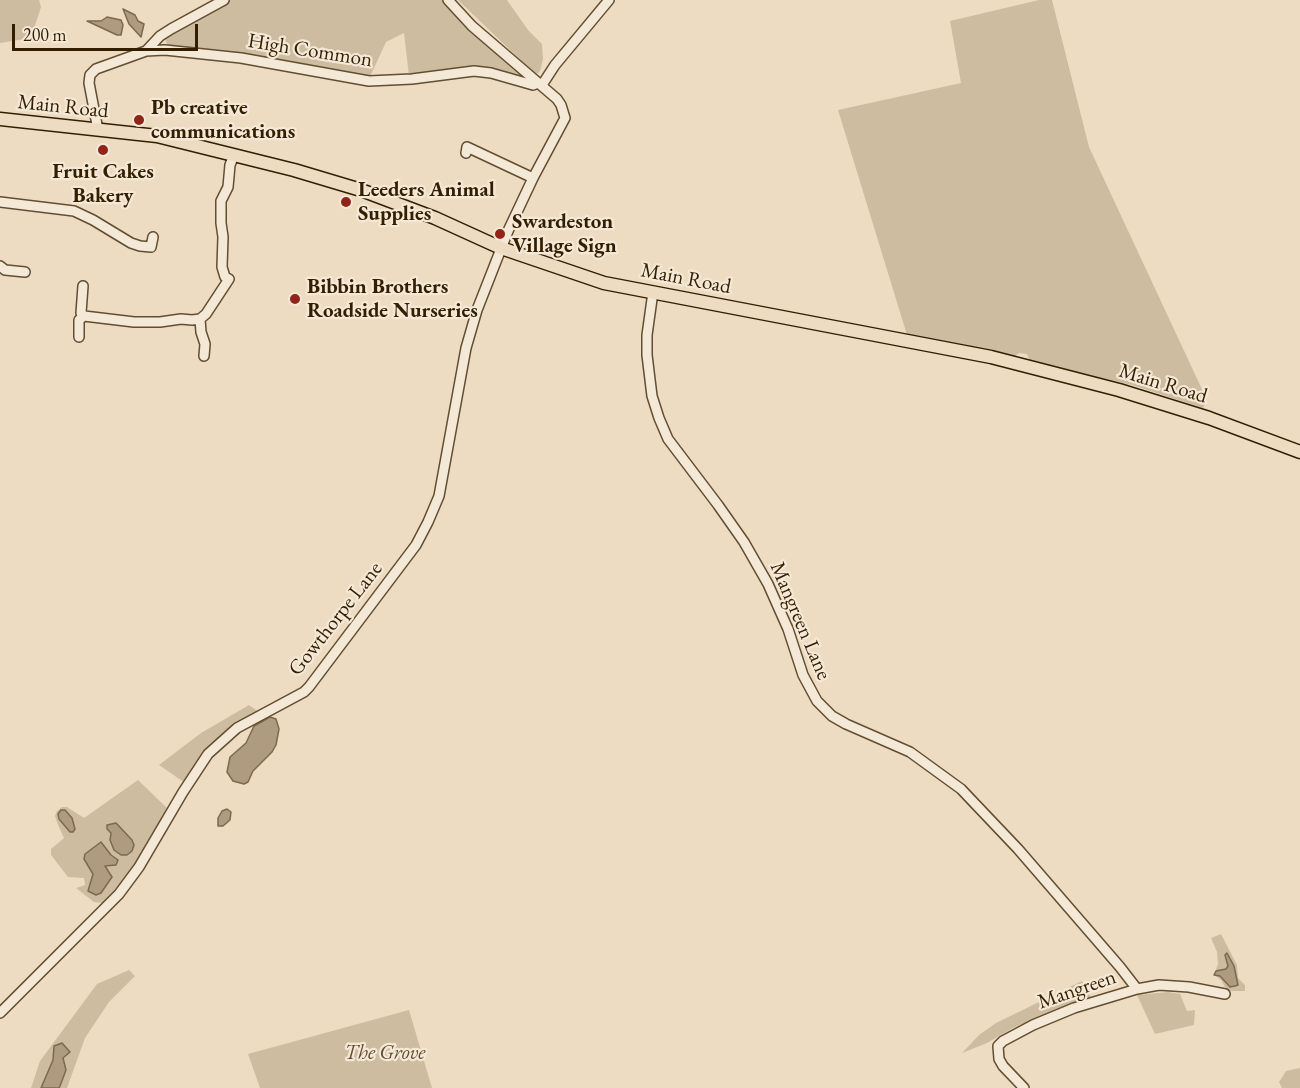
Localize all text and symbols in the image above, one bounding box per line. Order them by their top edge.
scale bar [15,12,201,50]
text: 200 m [23,23,67,46]
street label: High Common [246,29,374,73]
street label: Main Road [16,90,110,124]
place label: Pb creative communications [151,95,295,145]
marker: Pb creative communications [132,113,146,127]
marker: Fruit Cakes Bakery [96,143,110,157]
place label: Fruit Cakes Bakery [52,159,154,209]
place label: Leeders Animal Supplies [358,177,495,227]
marker: Leeders Animal Supplies [339,195,353,209]
place label: Swardeston Village Sign [512,209,617,259]
marker: Swardeston Village Sign [493,227,507,241]
street label: Main Road [639,258,733,300]
place label: Bibbin Brothers Roadside Nurseries [307,274,478,324]
marker: Bibbin Brothers Roadside Nurseries [288,292,302,306]
street label: Main Road [1116,359,1210,409]
street label: Gowthorpe Lane [284,557,388,681]
street label: Mangreen Lane [764,558,836,684]
street label: Mangreen [1034,965,1120,1015]
park label: The Grove [345,1040,425,1066]

